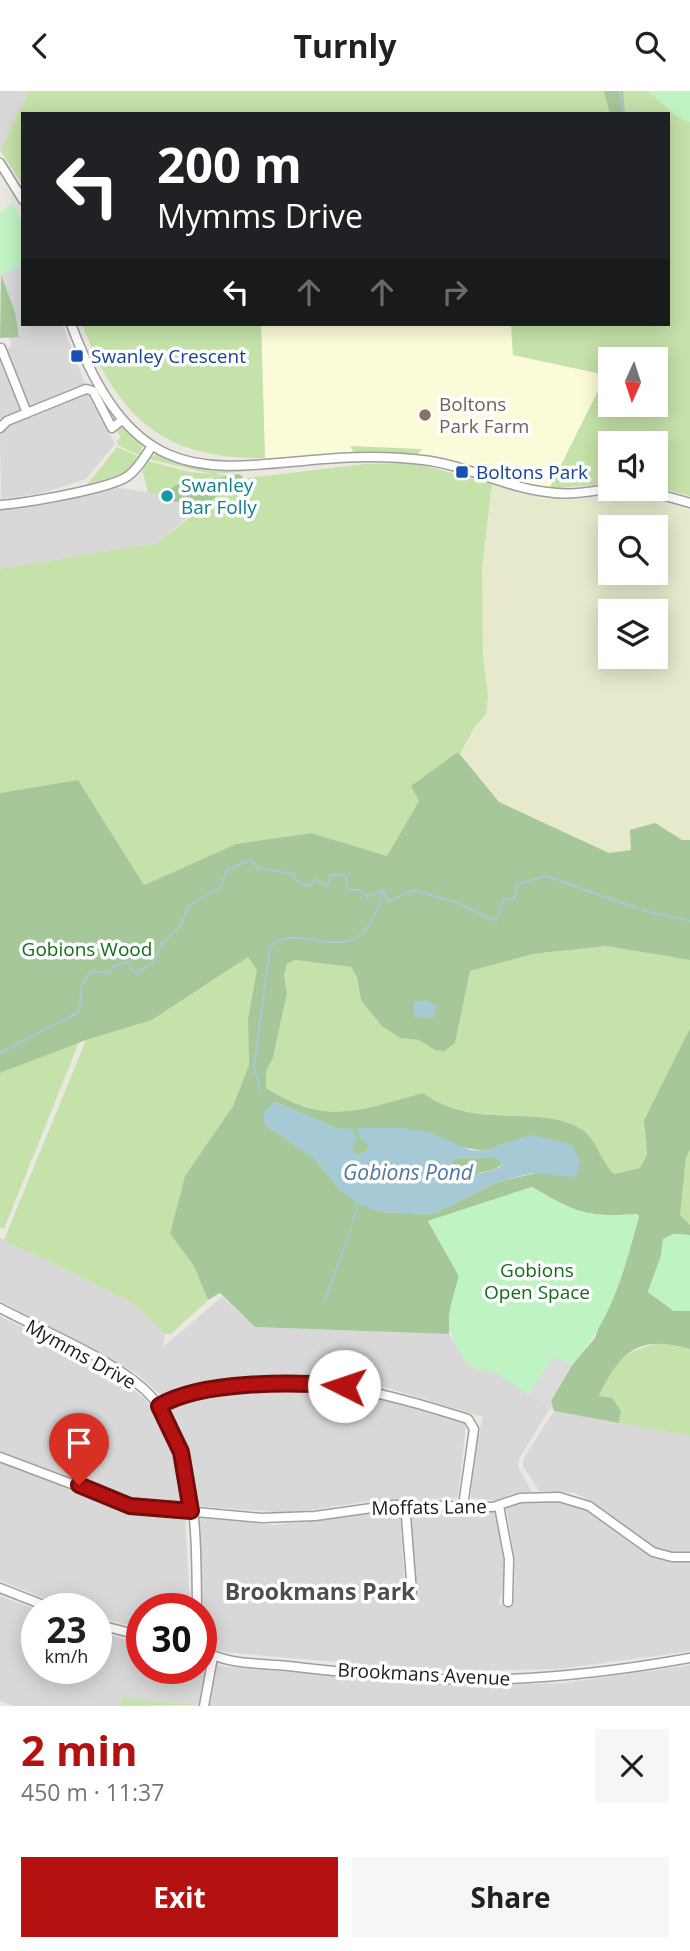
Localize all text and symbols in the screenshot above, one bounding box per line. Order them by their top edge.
text: Turnly [293,24,397,67]
icon: back [21,27,59,65]
icon: search [631,27,669,65]
text: 200 m [157,131,302,197]
icon: left [42,140,133,231]
text: Mymms Drive [157,194,363,237]
icon: left [217,273,255,311]
icon: ahead [290,273,328,311]
icon: ahead [363,273,401,311]
icon: right [436,273,474,311]
place label: Swanley Crescent [91,343,246,369]
north arrow [598,347,668,417]
map controls [598,347,668,669]
marker: Swanley Crescent [69,348,85,364]
place label: Boltons Park Farm [439,391,529,439]
marker: Boltons Park Farm [417,407,433,423]
button: sound [598,431,668,501]
place label: Boltons Park [476,459,588,485]
marker: Boltons Park [454,464,470,480]
place label: Swanley Bar Folly [181,472,257,520]
marker: Swanley Bar Folly [159,488,175,504]
button: search [598,515,668,585]
button: layers [598,599,668,669]
park label: Gobions Wood [22,936,152,962]
water label: Gobions Pond [343,1158,474,1186]
park label: Gobions Open Space [484,1257,590,1305]
street label: Mymms Drive [21,1313,141,1395]
position arrow [307,1349,381,1423]
pin [49,1413,109,1485]
icon: arrive [60,1424,98,1462]
street label: Moffats Lane [371,1493,487,1521]
district label: Brookmans Park [225,1575,416,1607]
speed limit sign: 30 [126,1593,217,1684]
text: 23 [46,1606,87,1653]
text: km/h [45,1644,88,1668]
street label: Brookmans Avenue [337,1656,511,1692]
text: 2 min [21,1721,138,1778]
button: close [595,1729,669,1803]
text: 450 m · 11:37 [21,1776,164,1808]
button: Exit [21,1857,338,1937]
button: Share [352,1857,669,1937]

